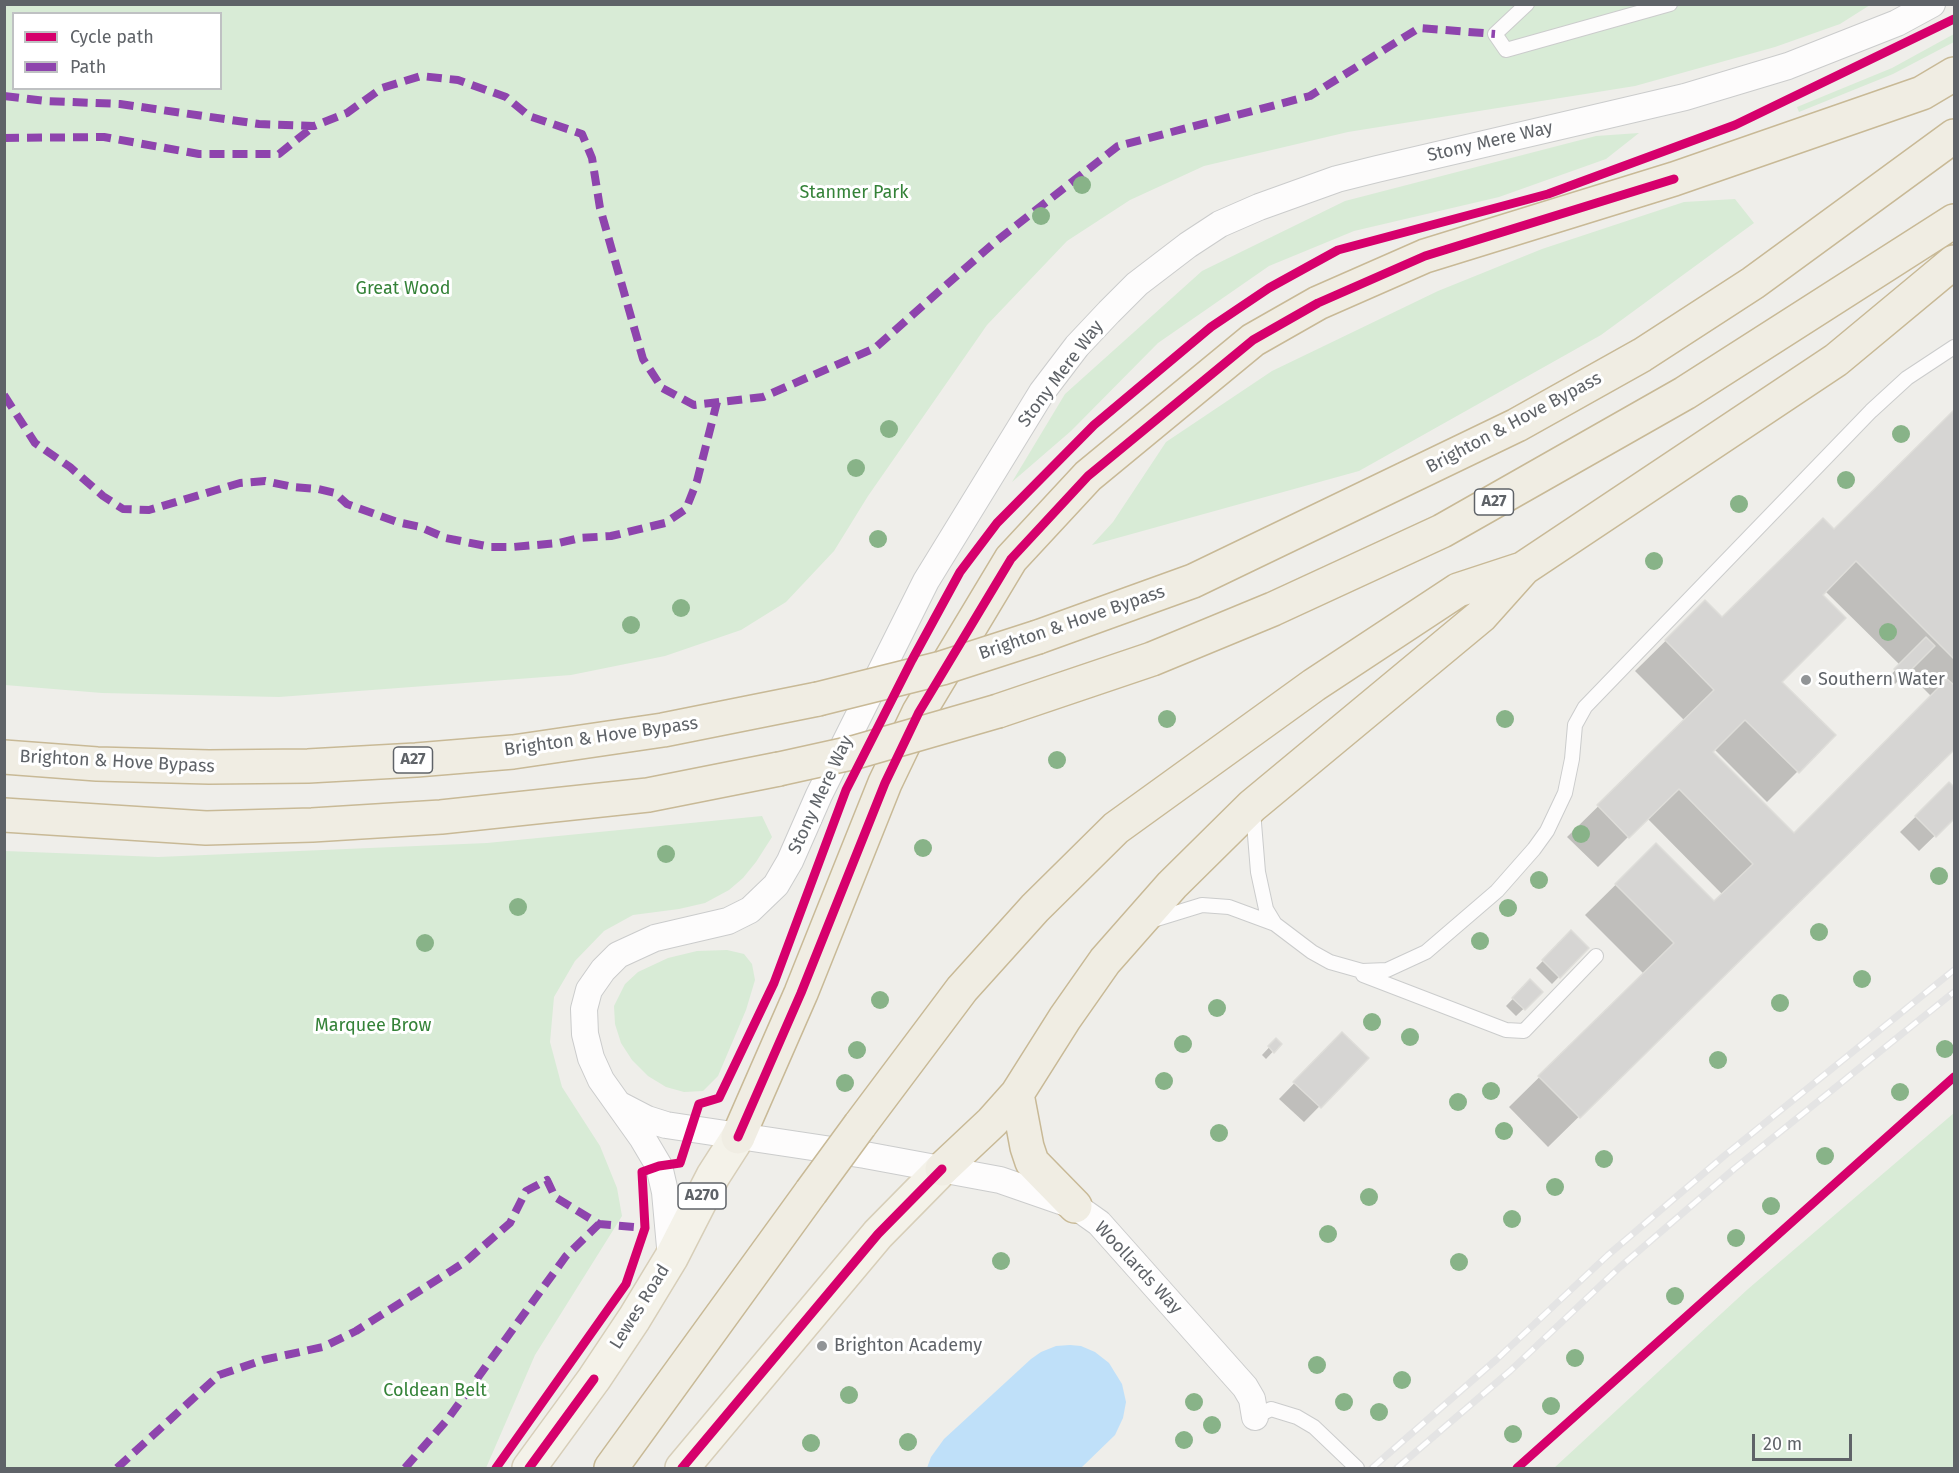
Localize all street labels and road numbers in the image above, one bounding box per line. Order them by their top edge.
street label: Stony Mere Way [1425,117,1555,167]
street label: Stony Mere Way [1014,316,1108,432]
street label: Brighton & Hove Bypass [1423,368,1605,478]
road number: A27 [1474,489,1514,515]
street label: Brighton & Hove Bypass [976,581,1168,665]
street label: Brighton & Hove Bypass [503,713,699,761]
street label: Stony Mere Way [784,732,858,858]
street label: Brighton & Hove Bypass [19,746,215,778]
road number: A27 [394,747,432,773]
road number: A270 [678,1183,726,1209]
street label: Woollards Way [1090,1217,1186,1319]
street label: Lewes Road [605,1261,675,1353]

